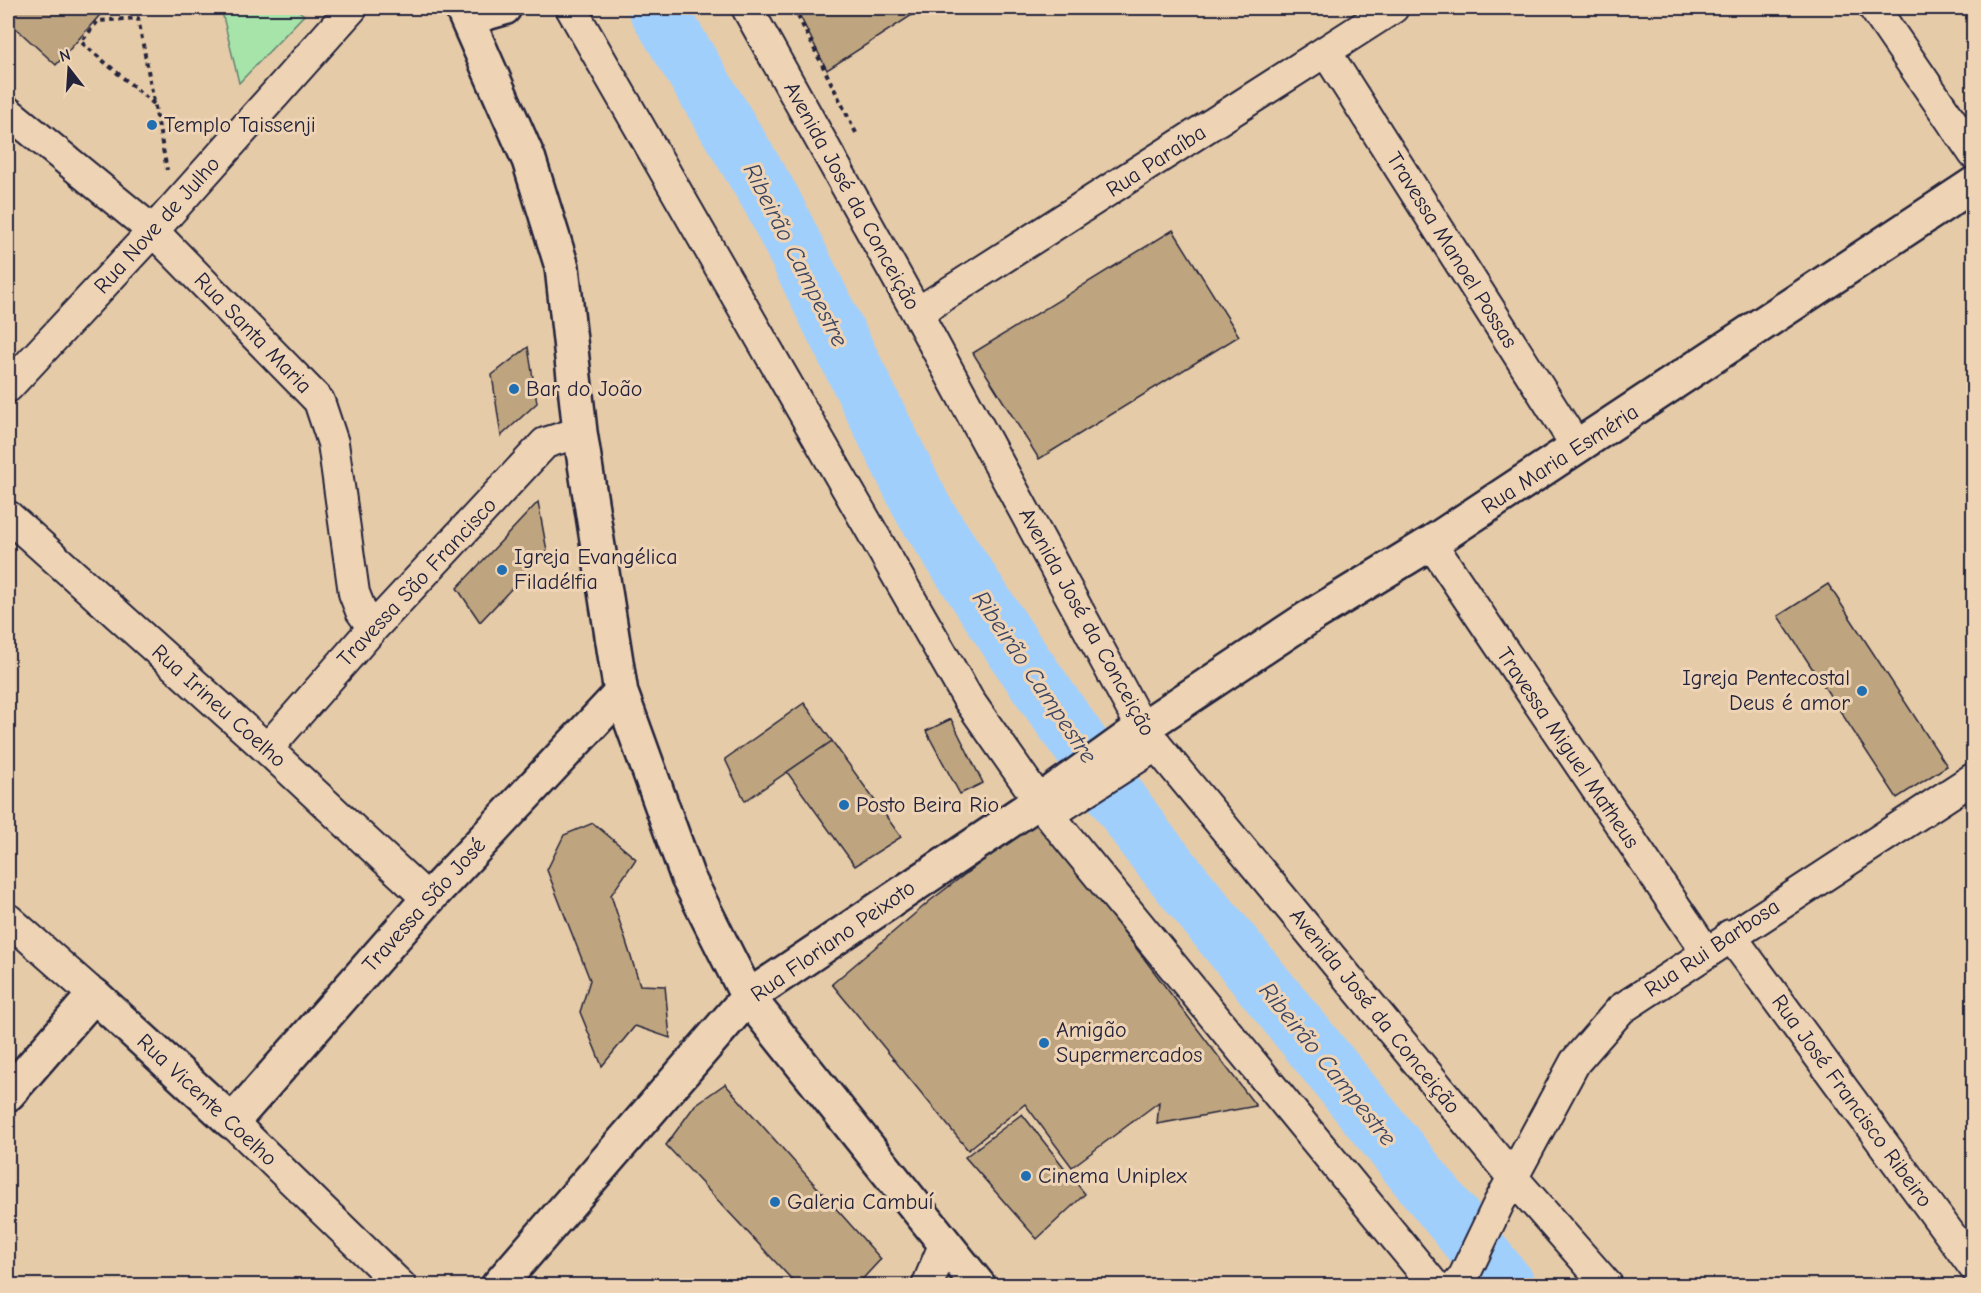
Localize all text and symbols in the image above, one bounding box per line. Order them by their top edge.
north arrow [39,39,99,99]
text: N [57,45,73,66]
street label: Avenida José da Conceição [778,77,926,315]
place label: Templo Taissenji [164,112,316,138]
marker: Templo Taissenji [145,118,159,132]
street label: Rua Paraíba [1101,119,1211,203]
street label: Travessa Manoel Possas [1381,147,1523,353]
street label: Rua Nove de Julho [89,151,225,299]
water label: Ribeirão Campestre [738,159,854,351]
street label: Rua Santa Maria [189,267,317,399]
place label: Bar do João [526,376,642,402]
marker: Bar do João [507,382,521,396]
street label: Rua Maria Esméria [1477,399,1643,519]
street label: Travessa São Francisco [332,492,502,672]
street label: Avenida José da Conceição [1013,503,1161,741]
place label: Igreja Evangélica Filadélfia [514,544,678,595]
marker: Igreja Evangélica Filadélfia [495,563,509,577]
water label: Ribeirão Campestre [967,585,1103,769]
street label: Rua Irineu Coelho [147,639,291,773]
street label: Travessa Miguel Matheus [1491,643,1645,853]
place label: Igreja Pentecostal Deus é amor [1682,665,1850,716]
marker: Igreja Pentecostal Deus é amor [1855,684,1869,698]
place label: Posto Beira Rio [856,792,999,818]
marker: Posto Beira Rio [837,798,851,812]
street label: Travessa São José [357,832,491,978]
street label: Rua Floriano Peixoto [746,875,920,1007]
street label: Rua Rui Barbosa [1640,893,1784,1003]
street label: Avenida José da Conceição [1284,903,1466,1119]
water label: Ribeirão Campestre [1253,977,1403,1151]
street label: Rua José Francisco Ribeiro [1766,990,1938,1212]
place label: Amigão Supermercados [1056,1017,1202,1068]
street label: Rua Vicente Coelho [132,1028,282,1172]
marker: Amigão Supermercados [1037,1036,1051,1050]
place label: Cinema Uniplex [1038,1163,1187,1189]
marker: Cinema Uniplex [1019,1169,1033,1183]
place label: Galeria Cambuí [787,1189,934,1215]
marker: Galeria Cambuí [768,1195,782,1209]

